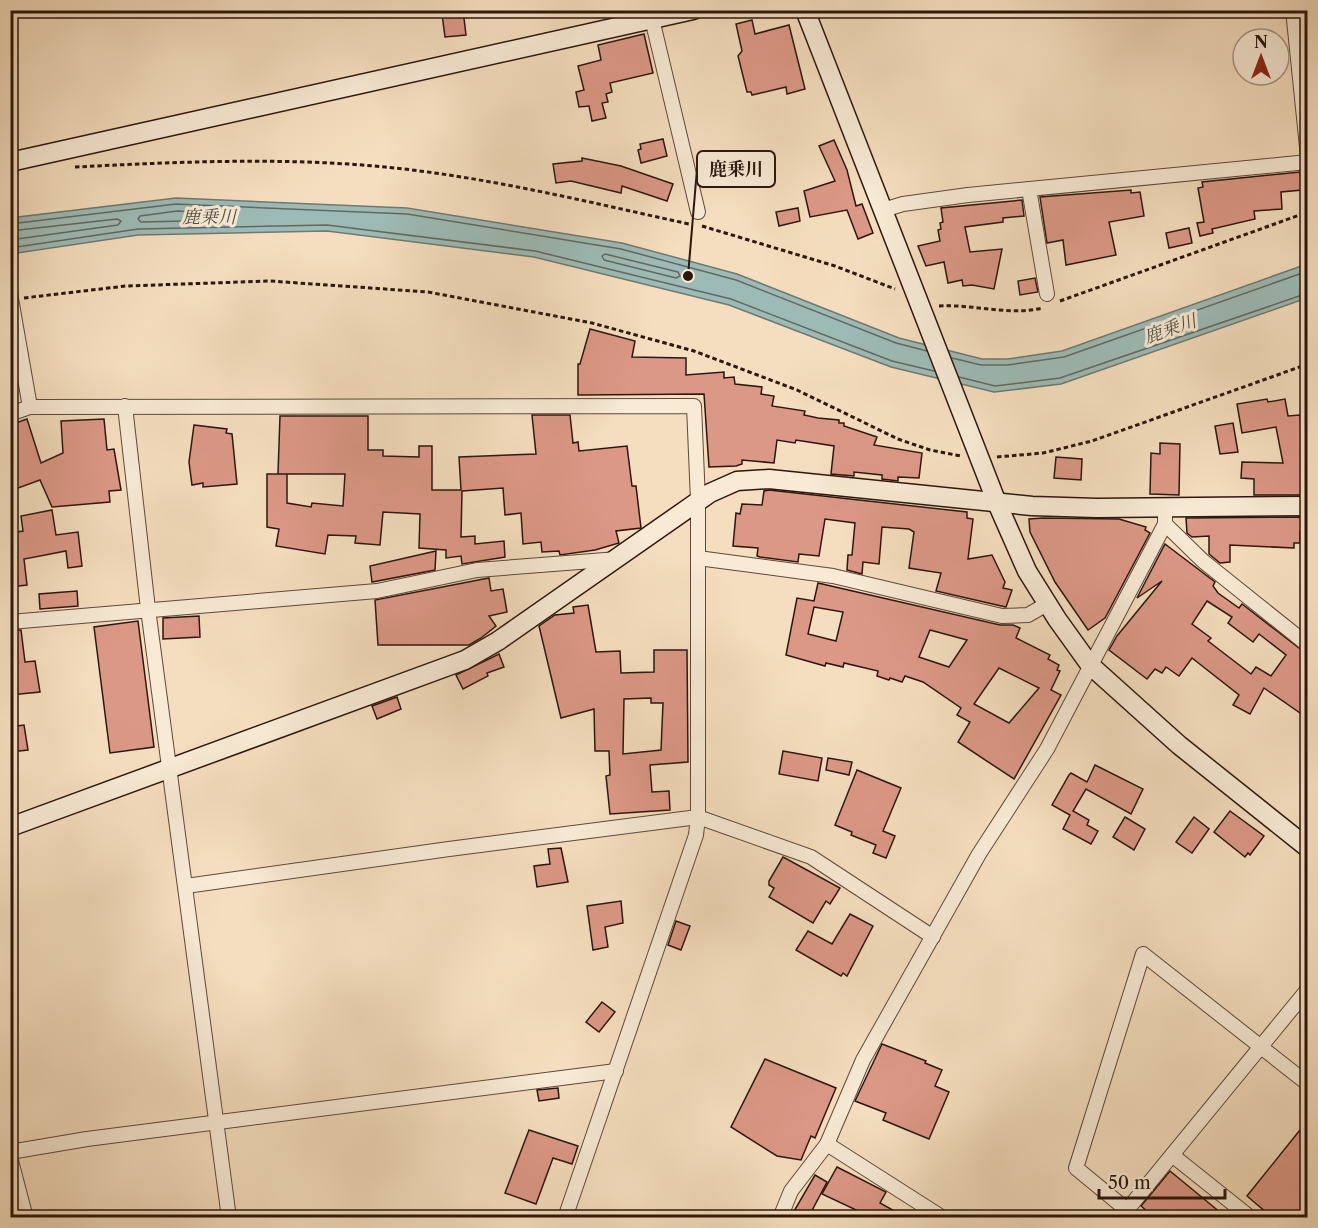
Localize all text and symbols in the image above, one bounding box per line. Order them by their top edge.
north arrow [1231,27,1291,87]
text: N [1254,32,1268,52]
callout: 鹿乗川 [697,151,775,187]
text: 鹿乗川 [709,158,763,180]
water label: 鹿乗川 [182,206,238,228]
water label: 鹿乗川 [1141,309,1201,348]
scale bar [1099,1162,1225,1200]
text: 50 m [1108,1172,1151,1194]

